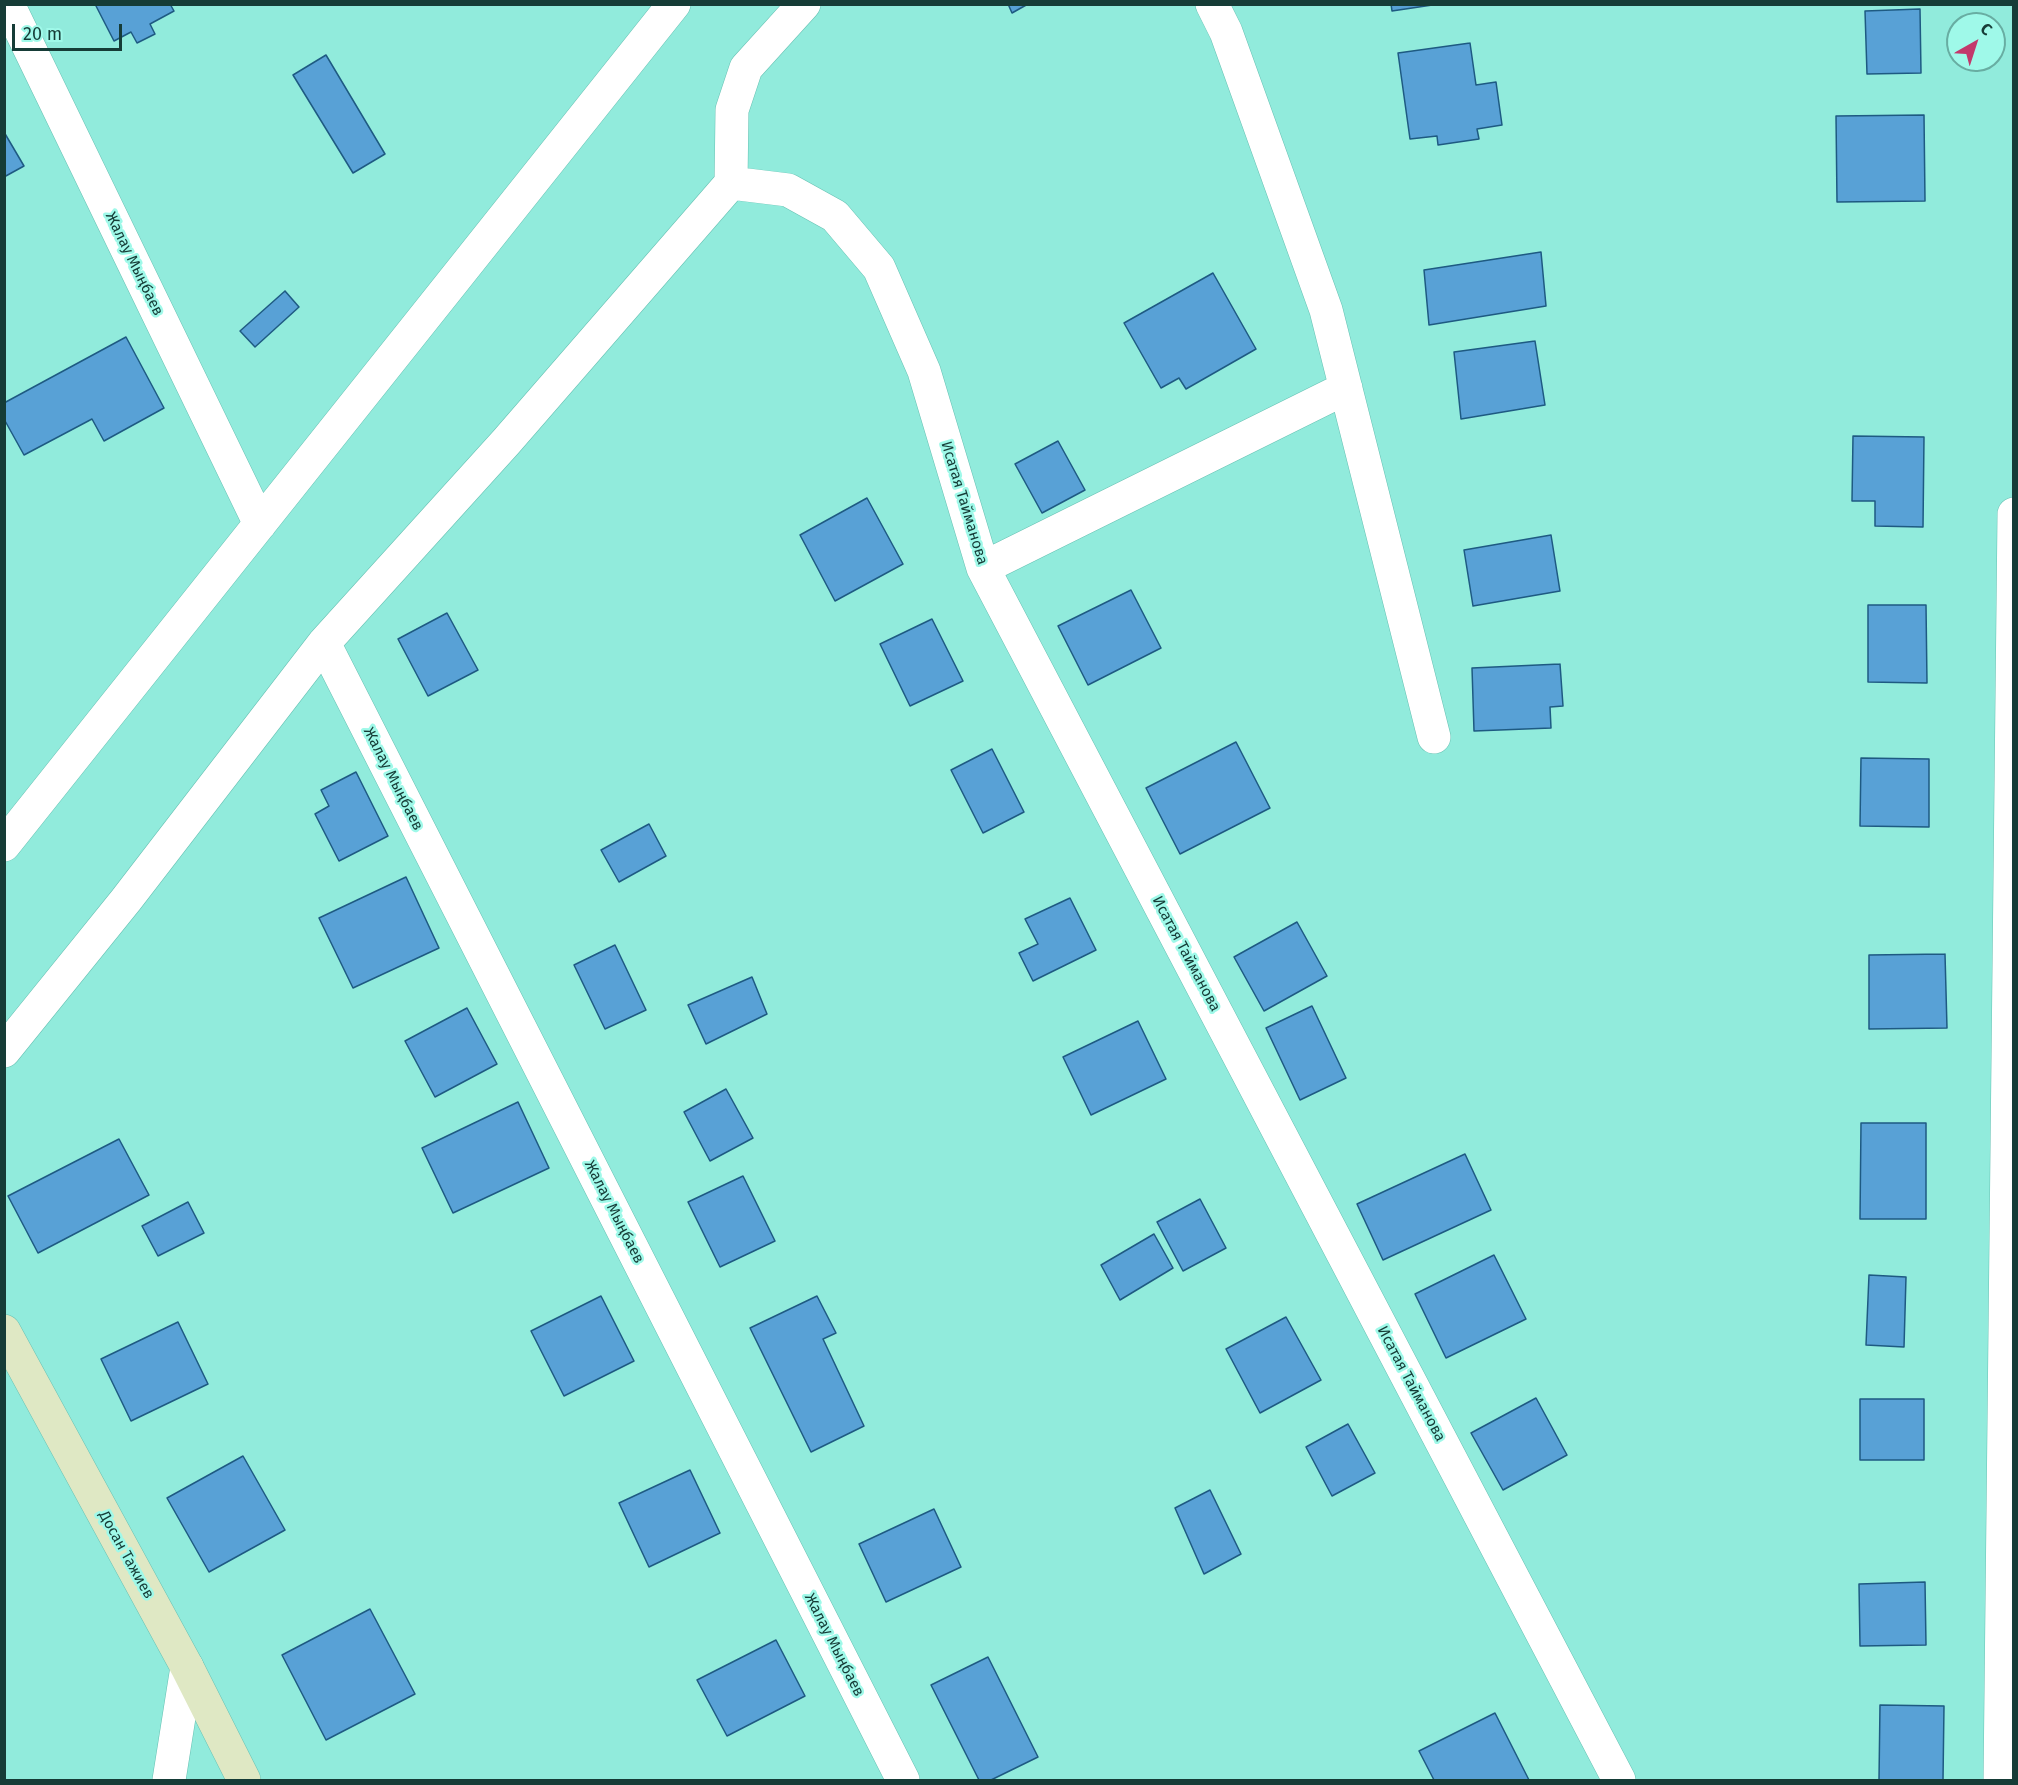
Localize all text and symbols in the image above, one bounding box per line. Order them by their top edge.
scale bar [15,12,124,50]
north arrow [1946,12,2006,72]
text: С [1977,19,1996,39]
text: 20 m [23,23,62,45]
street label: Жалау Мыңбаев [101,209,167,319]
street label: Исатая Тайманова [937,439,991,567]
street label: Жалау Мыңбаев [359,724,427,834]
street label: Исатая Тайманова [1148,893,1224,1015]
street label: Жалау Мыңбаев [580,1157,648,1267]
street label: Исатая Тайманова [1373,1323,1449,1445]
street label: Досан Тажиев [94,1508,158,1602]
street label: Жалау Мыңбаев [800,1590,868,1700]

